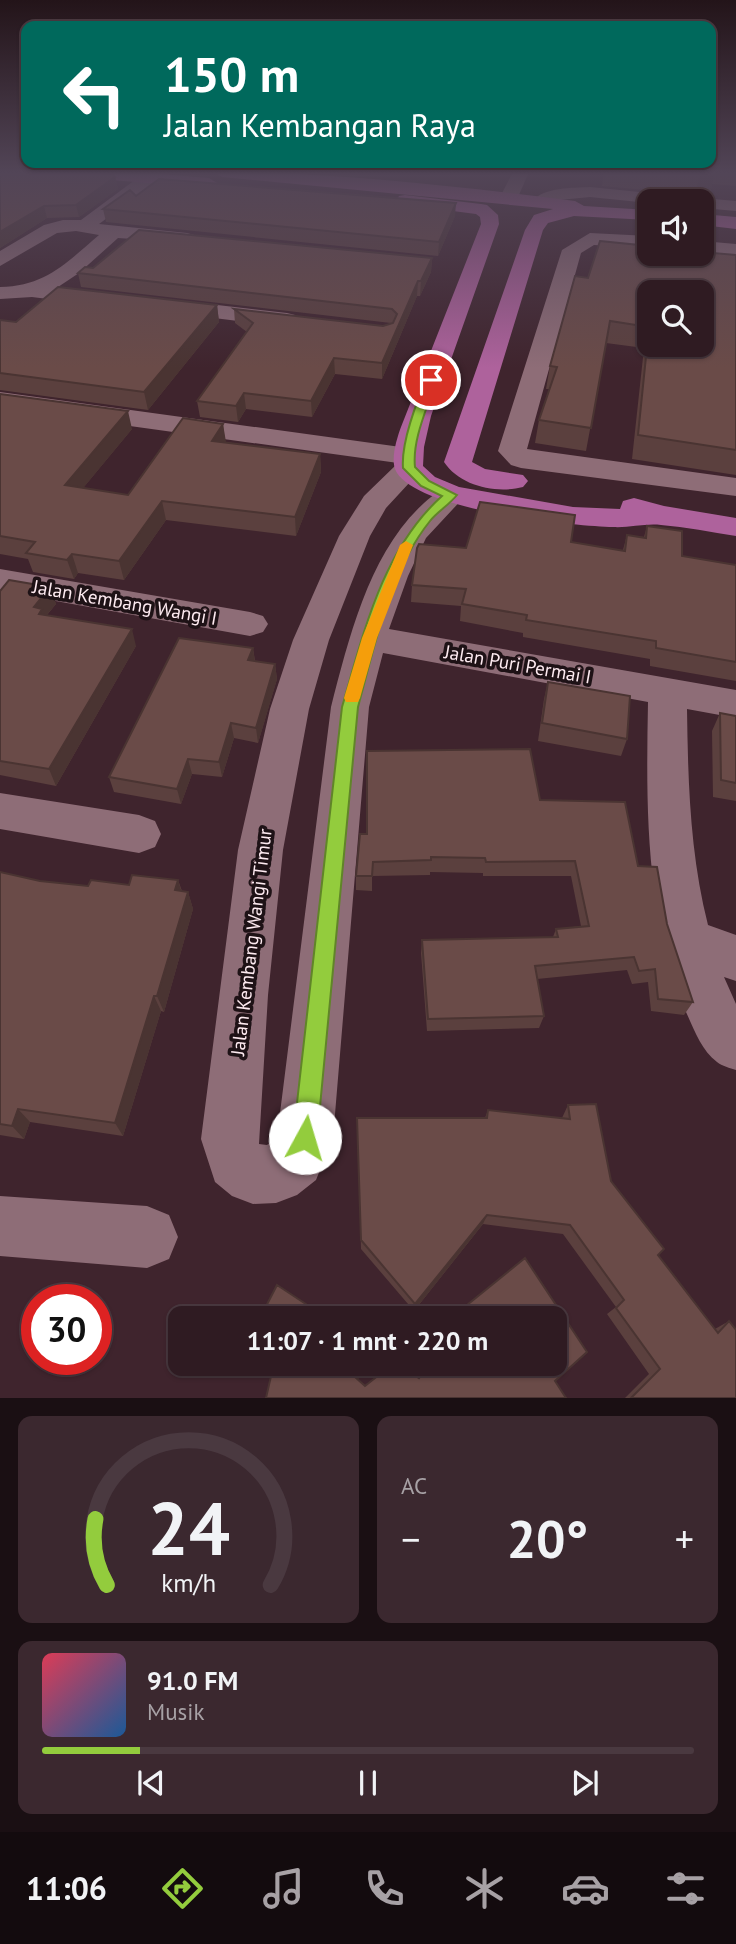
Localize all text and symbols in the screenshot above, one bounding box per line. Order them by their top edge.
text: 150 m [164,42,299,106]
icon: left [49,49,140,140]
text: Jalan Kembangan Raya [164,104,476,146]
map controls [637,189,714,357]
button: sound [637,189,714,266]
button: search [637,280,714,357]
pin [401,350,461,410]
icon: arrive [412,361,450,399]
street label: Jalan Kembang Wangi I [30,574,219,630]
street label: Jalan Puri Permai I [442,639,593,689]
street label: Jalan Kembang Wangi Timur [225,827,277,1058]
position arrow [268,1101,342,1175]
speed limit sign: 30 [21,1284,112,1375]
text: 11:07 · 1 mnt · 220 m [247,1324,488,1357]
text: AC [401,1471,427,1500]
text: 24 [147,1482,230,1576]
text: 20° [507,1505,588,1572]
text: − [401,1514,420,1563]
text: + [675,1514,694,1563]
text: km/h [161,1567,216,1599]
text: 91.0 FM [147,1664,238,1697]
text: Musik [147,1697,204,1726]
icon: previous [132,1764,170,1802]
icon: pause [349,1764,387,1802]
icon: next [566,1764,604,1802]
icon: directions [158,1864,207,1913]
icon: music [259,1864,308,1913]
icon: phone [360,1864,409,1913]
icon: climate [460,1864,509,1913]
icon: car [561,1864,610,1913]
icon: filters [661,1864,710,1913]
text: 11:06 [26,1867,107,1909]

